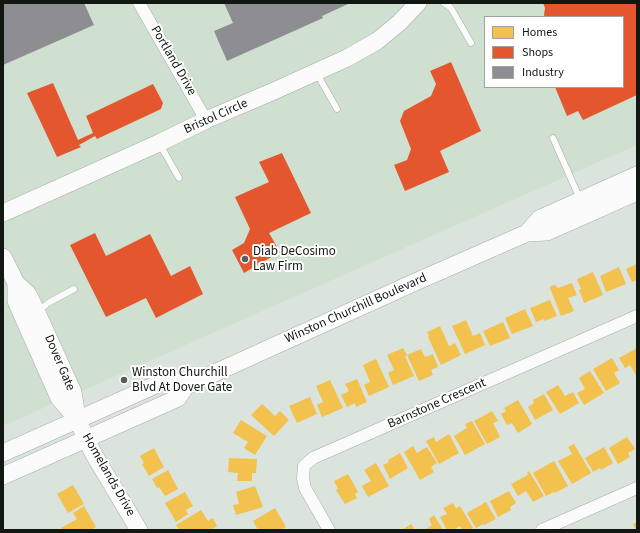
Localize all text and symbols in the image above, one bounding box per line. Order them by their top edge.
legend [484,16,624,88]
street label: Portland Drive [147,23,199,99]
text: Homes [522,24,557,41]
text: Shops [522,44,553,61]
text: Industry [522,64,564,81]
street label: Bristol Circle [182,96,250,138]
place label: Diab DeCosimo Law Firm [253,244,336,275]
marker: Diab DeCosimo Law Firm [240,254,250,264]
street label: Winston Churchill Boulevard [283,271,429,347]
street label: Dover Gate [40,333,78,393]
place label: Winston Churchill Blvd At Dover Gate [132,365,232,396]
marker: Winston Churchill Blvd At Dover Gate [119,375,129,385]
street label: Barnstone Crescent [386,375,488,433]
street label: Homelands Drive [78,431,138,519]

